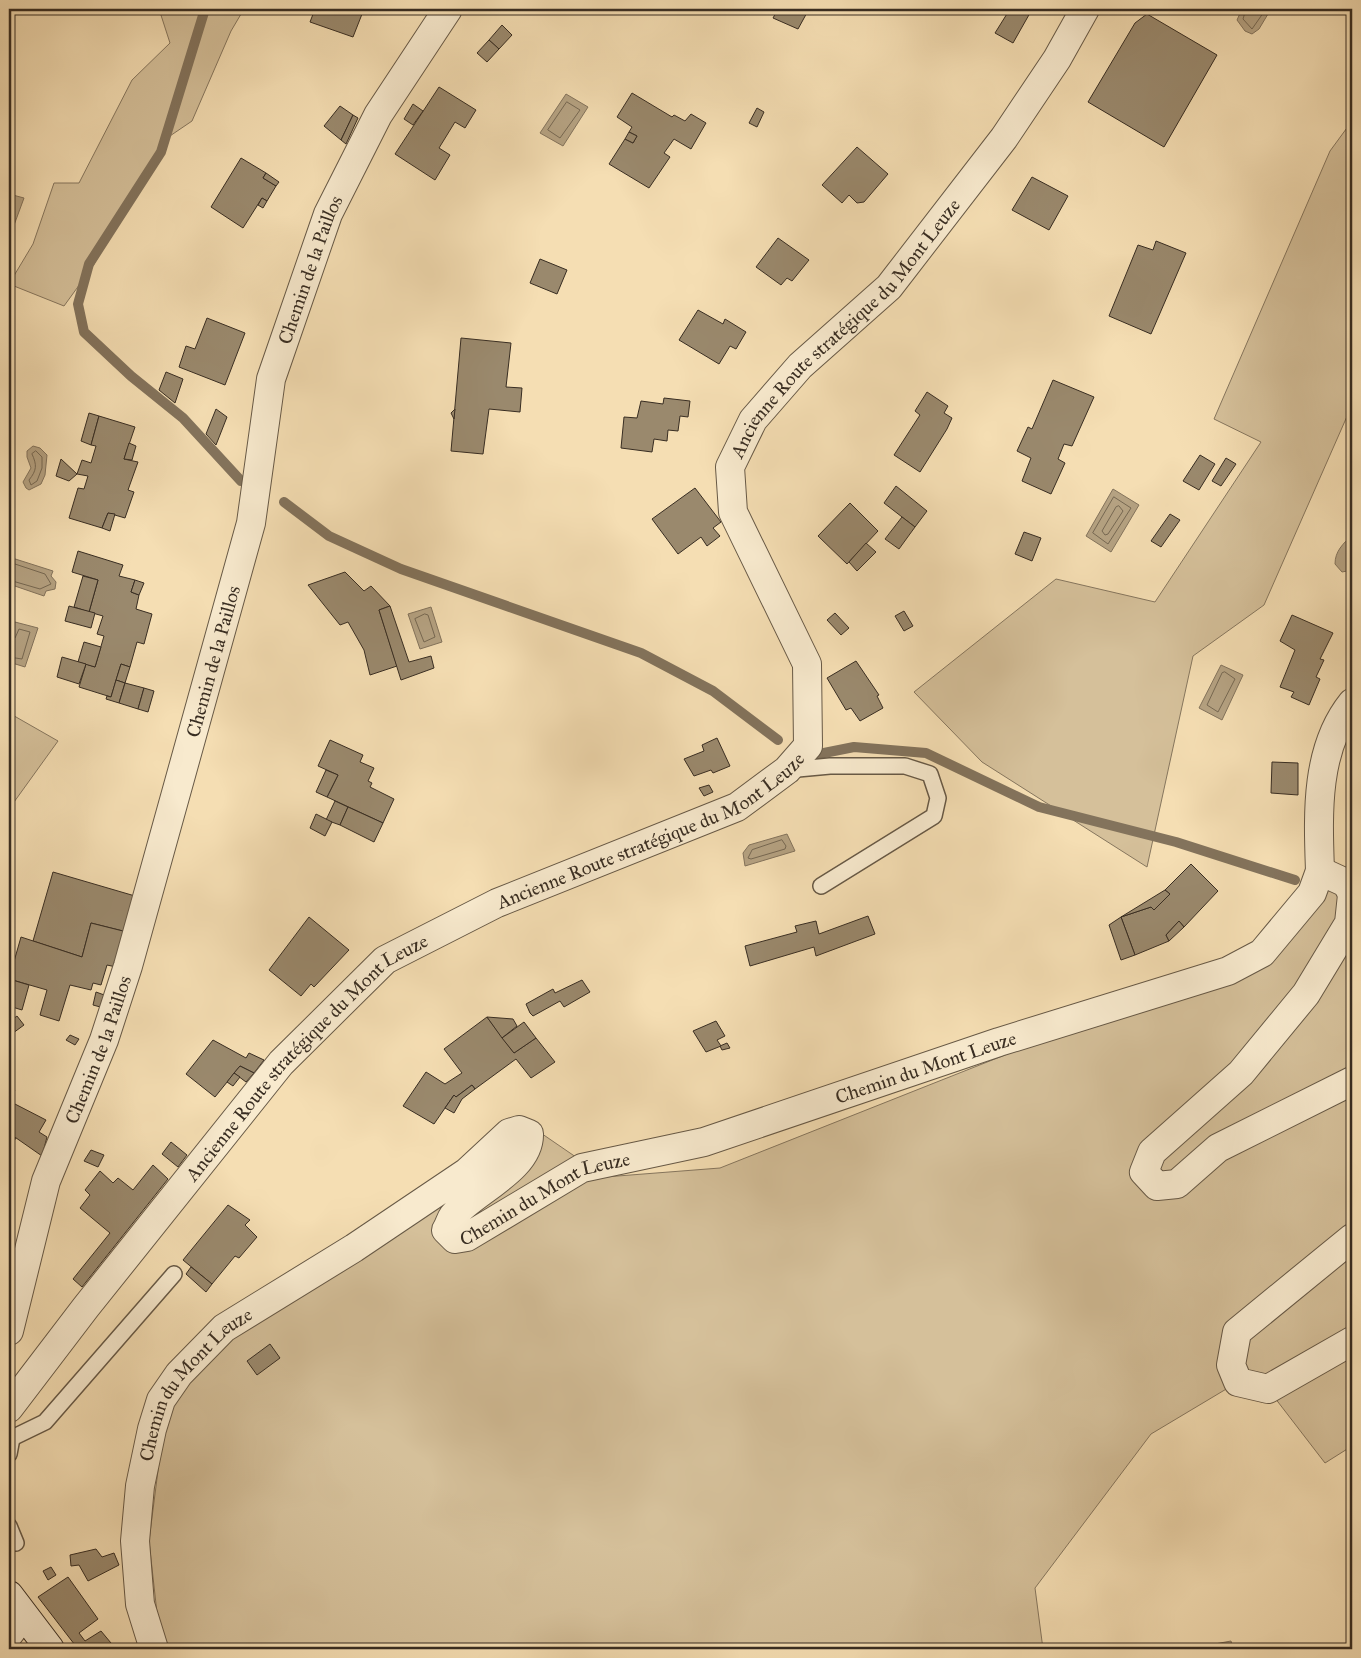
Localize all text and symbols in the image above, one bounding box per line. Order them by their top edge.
street label: Chemin de la Paillos [272,191,347,347]
street label: Ancienne Route stratégique du Mont Leuze [724,194,965,462]
street label: Chemin de la Paillos [181,583,245,740]
street label: Ancienne Route stratégique du Mont Leuze [492,747,809,914]
street label: Ancienne Route stratégique du Mont Leuze [179,929,432,1186]
street label: Chemin de la Paillos [59,972,136,1127]
street label: Chemin du Mont Leuze [832,1026,1019,1108]
street label: Chemin du Mont Leuze [458,1147,632,1250]
street label: Chemin du Mont Leuze [134,1302,256,1463]

